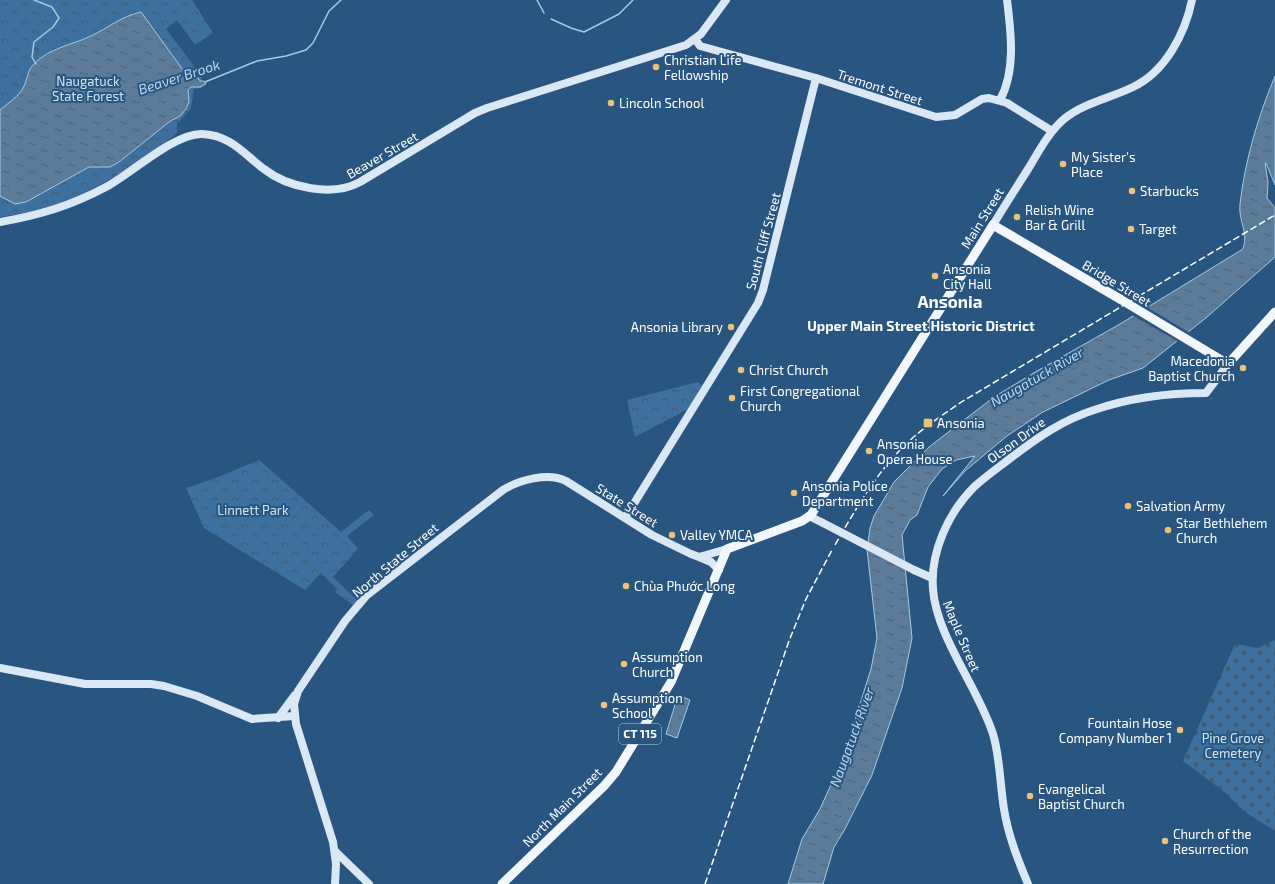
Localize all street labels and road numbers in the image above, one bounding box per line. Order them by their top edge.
street label: Tremont Street [835,66,925,108]
street label: Beaver Street [343,128,421,182]
street label: Main Street [957,185,1007,251]
street label: South Cliff Street [742,190,784,291]
street label: Bridge Street [1080,256,1154,310]
street label: Olson Drive [984,414,1048,466]
street label: State Street [593,480,661,530]
street label: North State Street [349,519,441,601]
street label: Maple Street [940,598,984,674]
road number: CT 115 [619,724,661,744]
street label: North Main Street [519,764,605,850]

